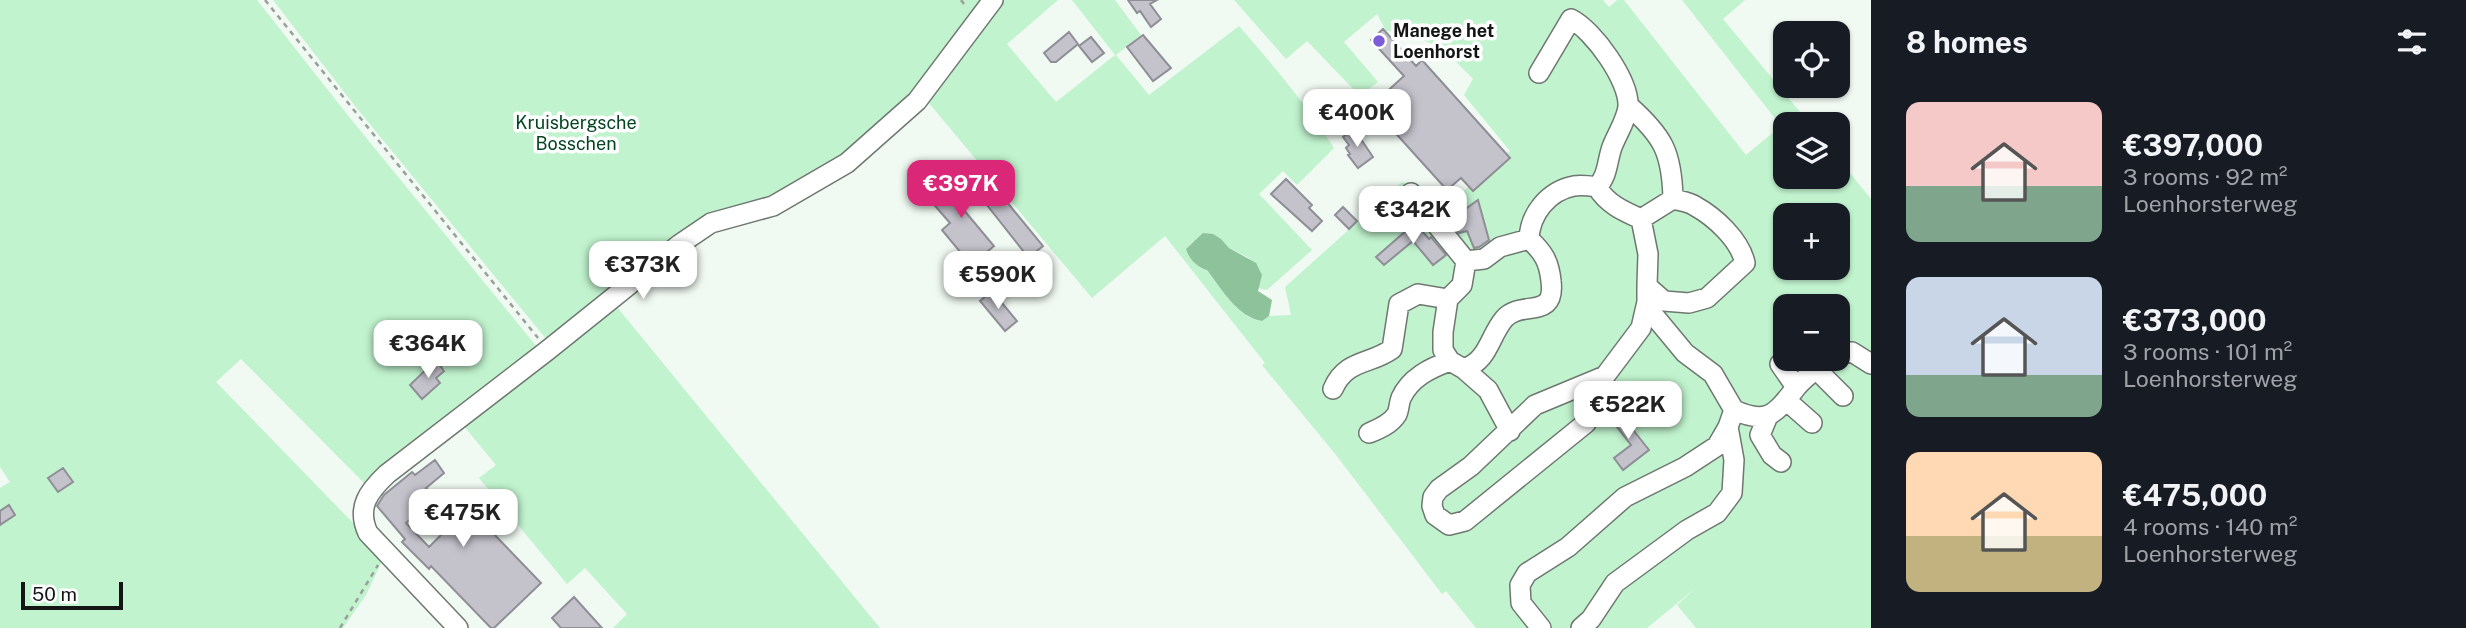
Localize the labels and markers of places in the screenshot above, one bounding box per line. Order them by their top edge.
place label: Manege het Loenhorst [1393,20,1494,62]
marker: Manege het Loenhorst [1371,33,1387,49]
pin: €400K [1308,90,1406,149]
pin: €397K [912,160,1010,220]
pin: €342K [1364,187,1462,246]
pin: €373K [594,242,692,301]
pin: €590K [949,252,1047,311]
pin: €364K [379,320,477,380]
pin: €522K [1579,382,1677,441]
pin: €475K [414,490,512,549]

